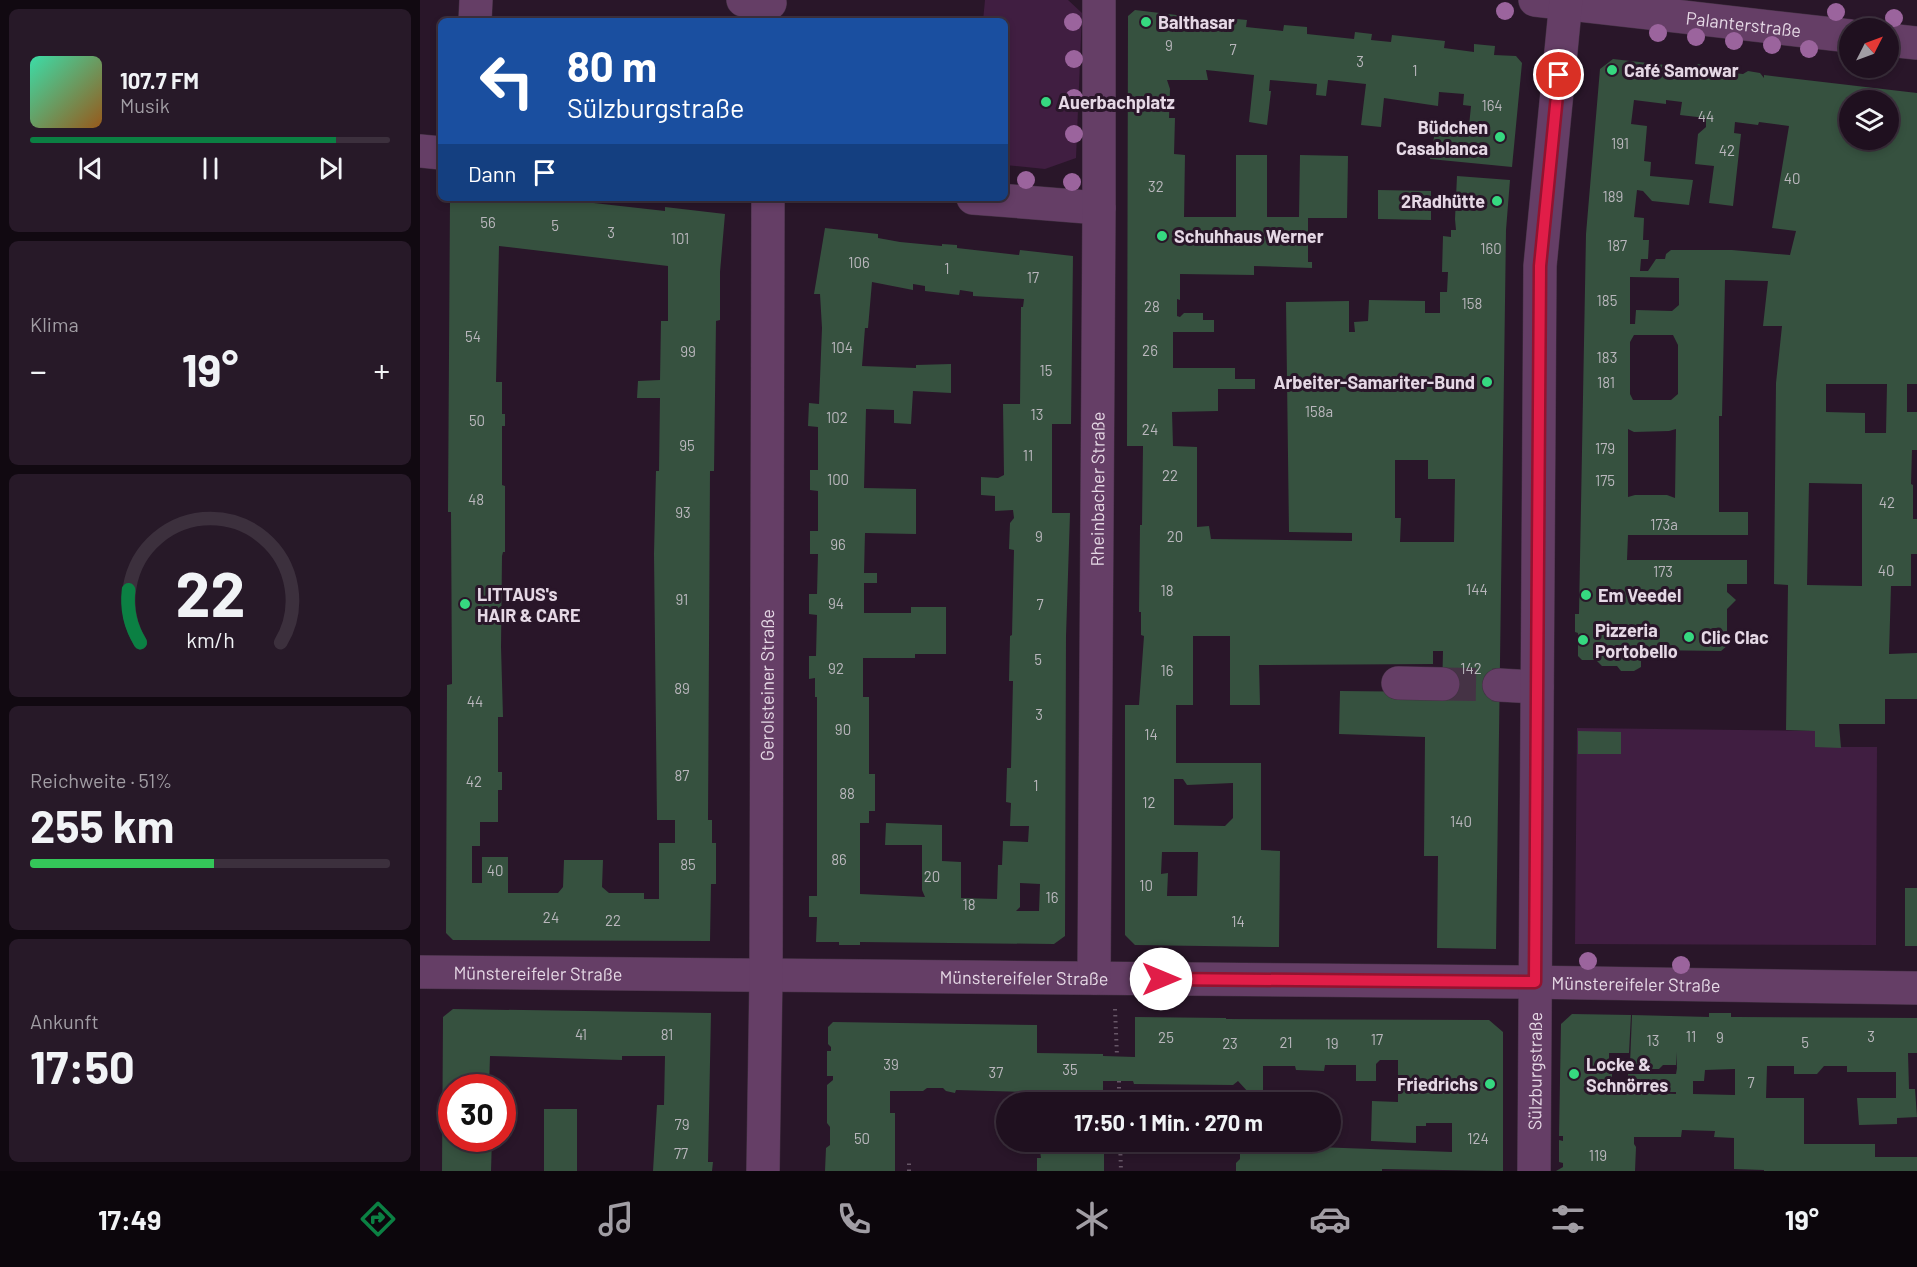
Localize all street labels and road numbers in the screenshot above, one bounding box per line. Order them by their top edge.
street label: Palanterstraße [1685,6,1802,41]
street label: Rheinbacher Straße [1086,412,1109,566]
street label: Gerolsteiner Straße [756,609,778,761]
street label: Münstereifeler Straße [453,961,623,985]
street label: Münstereifeler Straße [939,966,1109,989]
street label: Münstereifeler Straße [1551,971,1721,996]
street label: Sülzburgstraße [1523,1012,1546,1130]

